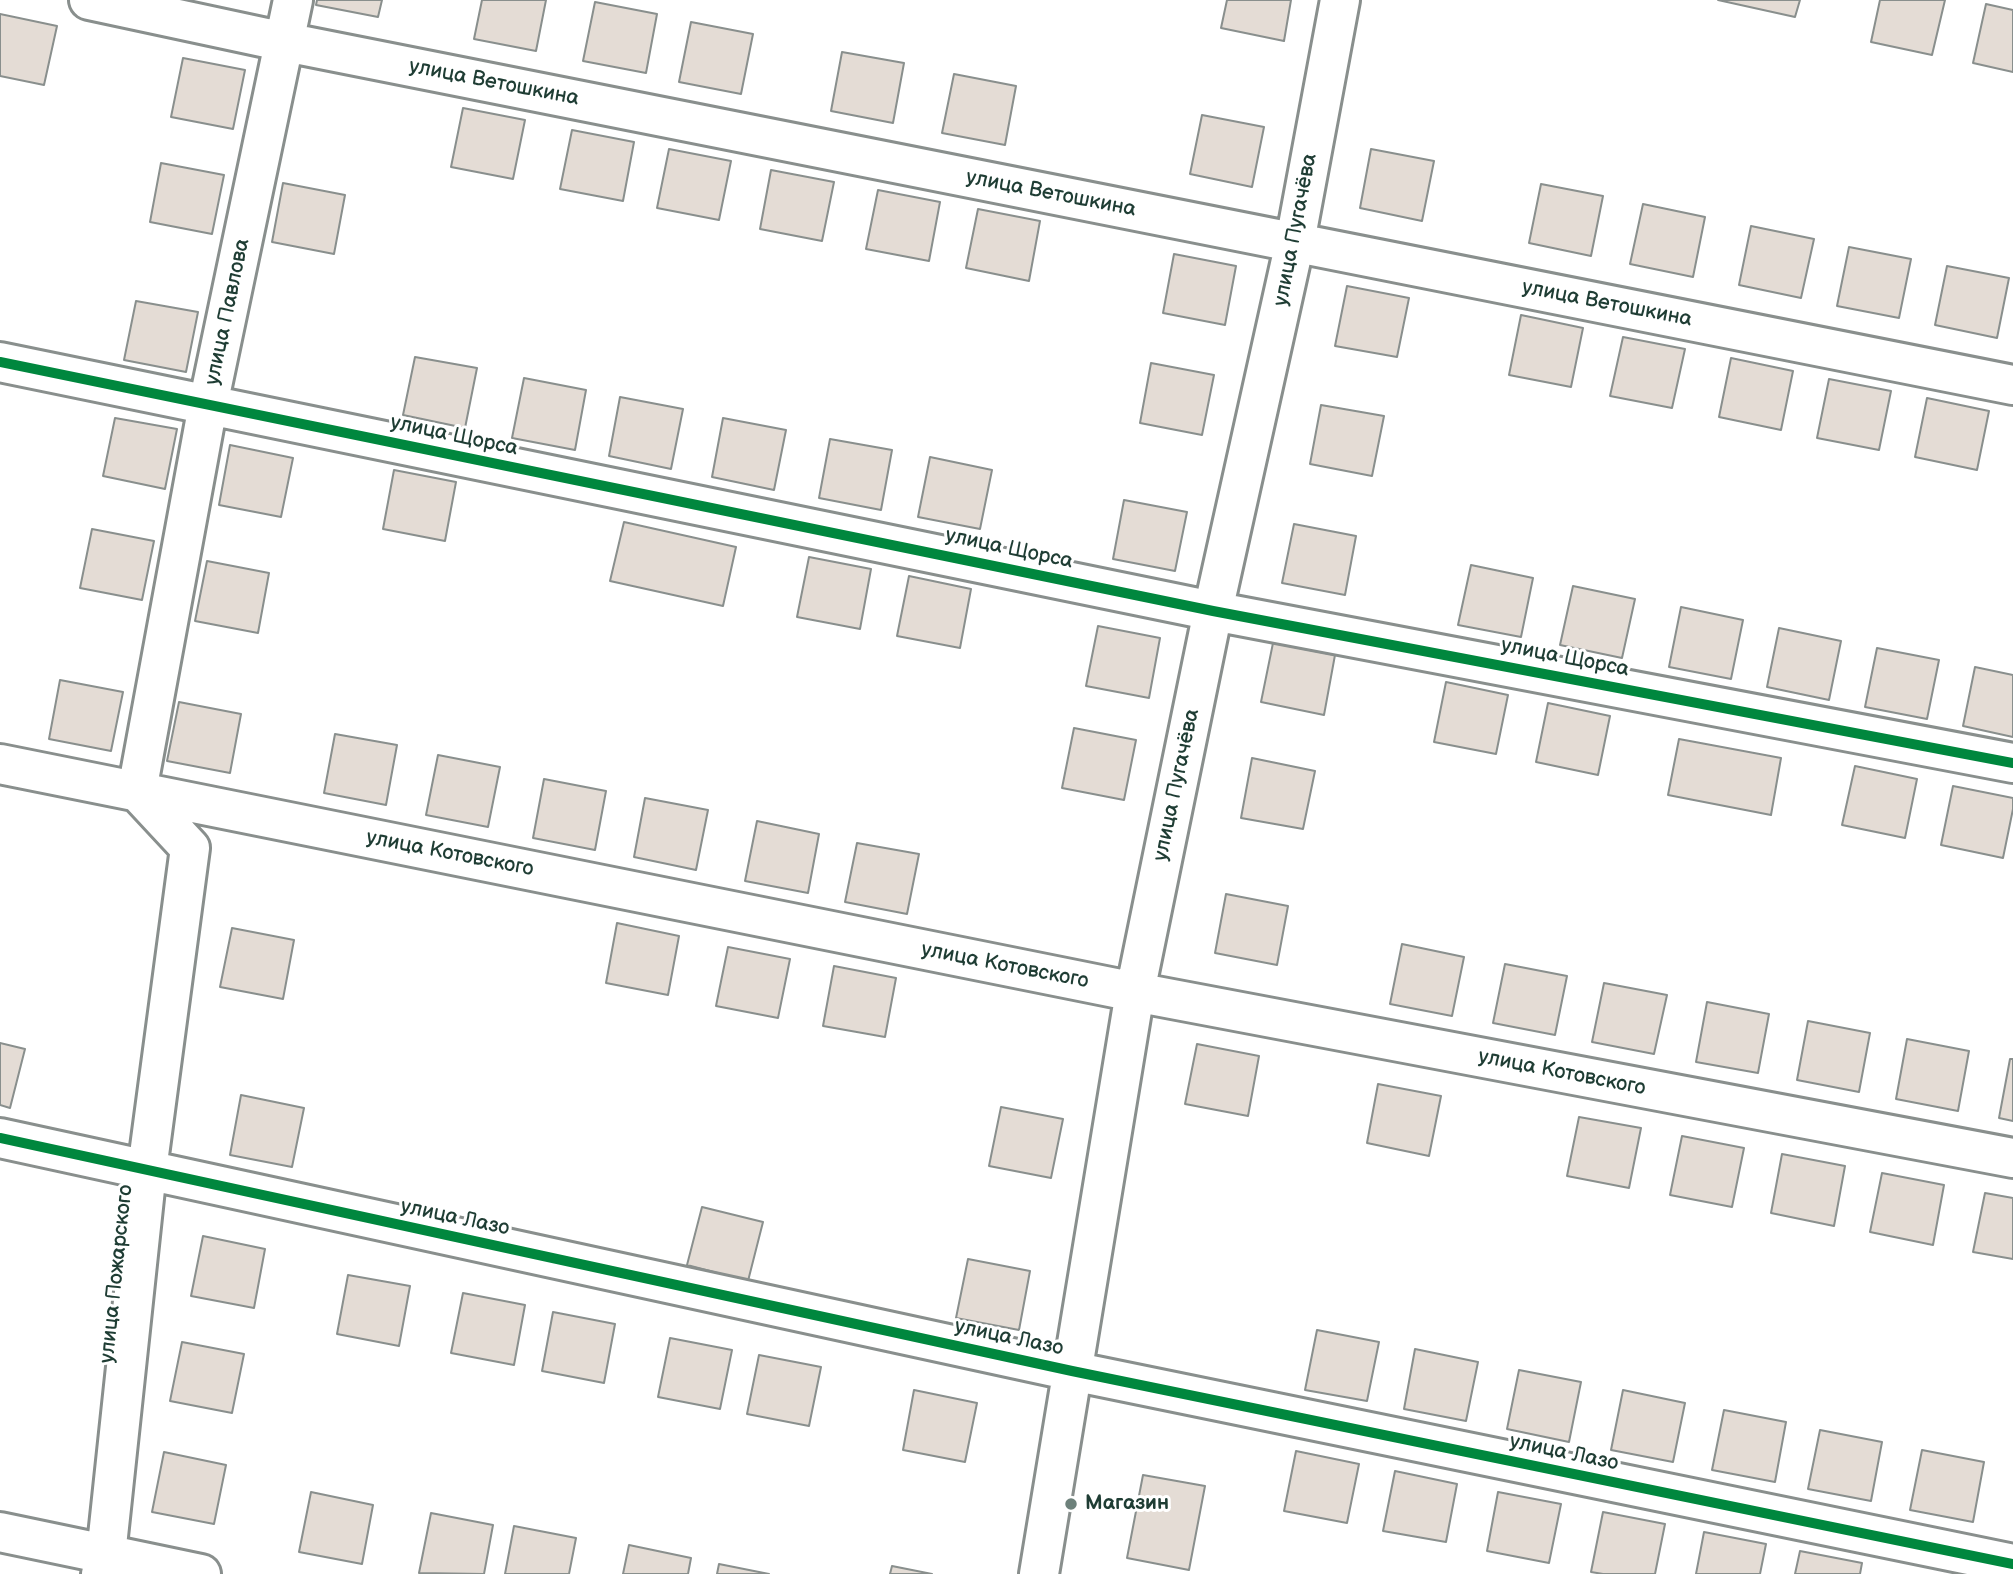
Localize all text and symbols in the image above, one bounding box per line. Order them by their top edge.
street label: улица Ветошкина [407,54,581,112]
street label: улица Пугачёва [1269,151,1323,309]
street label: улица Ветошкина [964,165,1138,223]
street label: улица Павлова [200,236,256,388]
street label: улица Ветошкина [1520,275,1694,333]
street label: улица Щорса [388,410,520,462]
street label: улица Щорса [943,523,1075,575]
street label: улица Щорса [1499,633,1631,683]
street label: улица Пугачёва [1149,707,1205,863]
street label: улица Котовского [364,825,536,883]
street label: улица Котовского [919,937,1091,995]
street label: улица Котовского [1476,1044,1648,1102]
street label: улица Пожарского [95,1183,139,1365]
street label: улица Лазо [398,1194,512,1242]
street label: улица Лазо [952,1314,1066,1362]
street label: улица Лазо [1507,1429,1621,1477]
place label: Магазин [1085,1491,1169,1517]
marker: Магазин [1063,1496,1079,1512]

